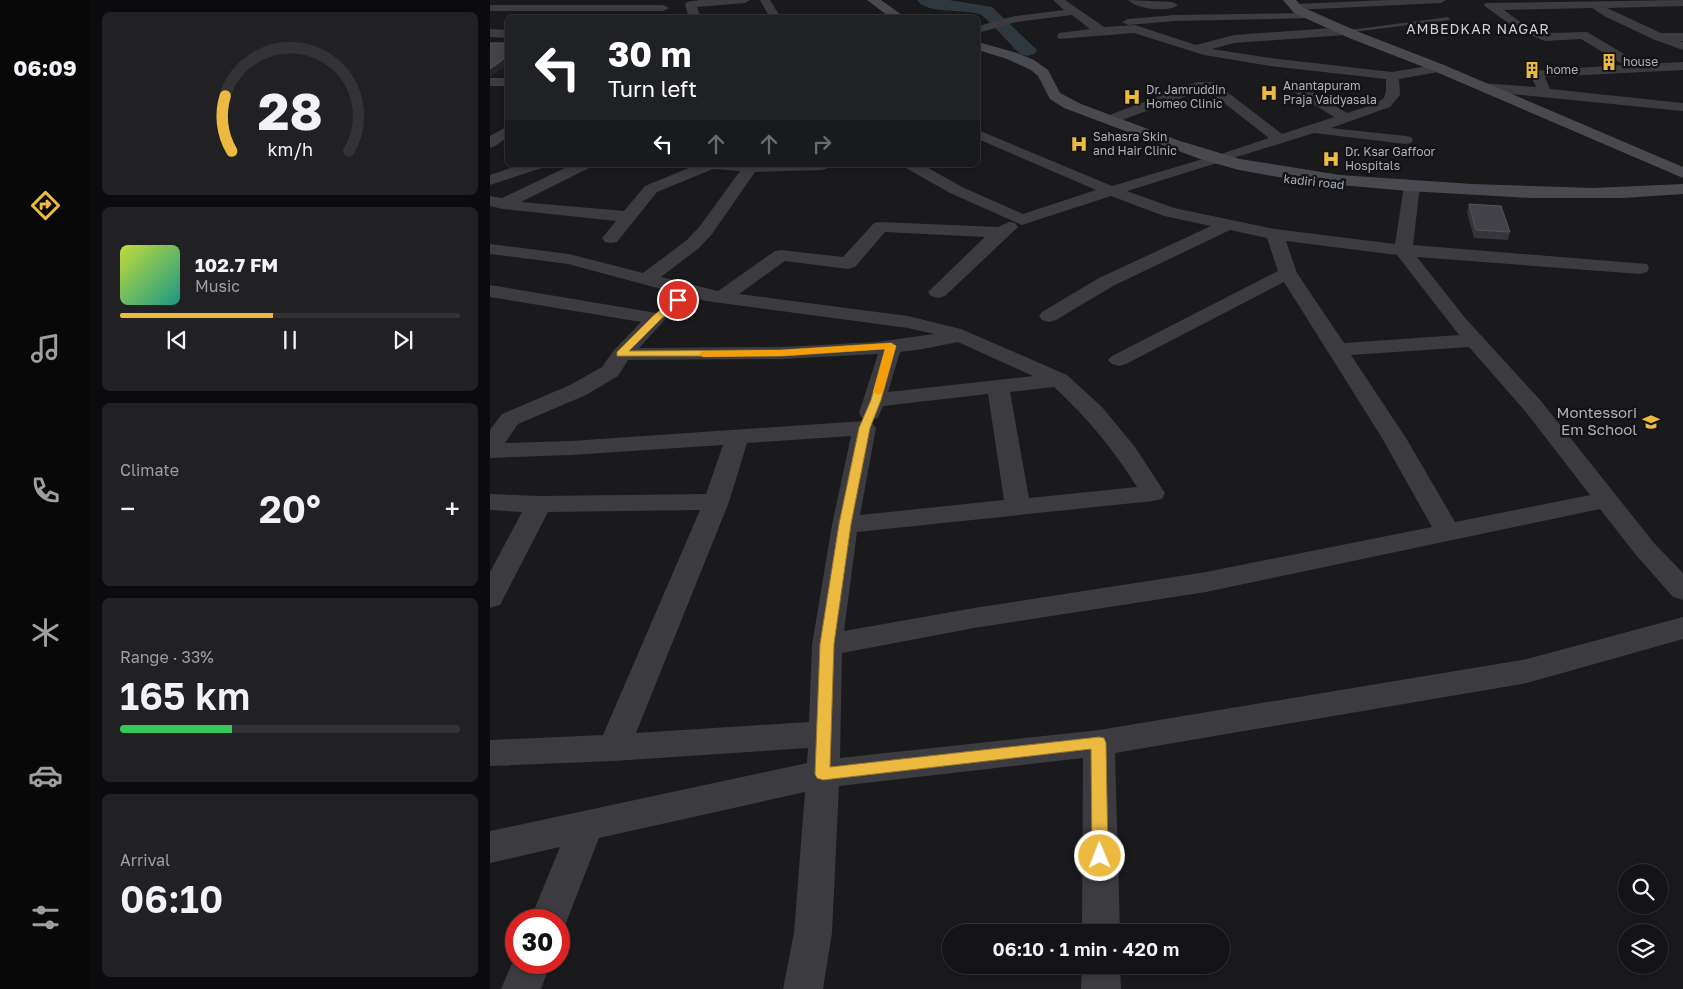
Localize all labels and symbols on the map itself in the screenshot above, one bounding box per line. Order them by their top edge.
district label: AMBEDKAR NAGAR [1406,20,1550,37]
building icon: house [1599,52,1619,72]
place label: house [1623,54,1658,69]
building icon: home [1522,60,1542,80]
place label: home [1546,62,1578,77]
place label: Anantapuram Praja Vaidyasala [1283,78,1377,107]
place label: Dr. Jamruddin Homeo Clinic [1146,82,1226,111]
hospital icon: Anantapuram Praja Vaidyasala [1259,83,1279,103]
hospital icon: Dr. Jamruddin Homeo Clinic [1122,87,1142,107]
place label: Sahasra Skin and Hair Clinic [1093,129,1177,158]
hospital icon: Sahasra Skin and Hair Clinic [1069,134,1089,154]
place label: Dr. Ksar Gaffoor Hospitals [1345,144,1436,173]
hospital icon: Dr. Ksar Gaffoor Hospitals [1321,149,1341,169]
street label: kadiri road [1283,171,1345,192]
pin [657,279,699,321]
place label: Montessori Em School [1557,403,1637,438]
school or university icon: Montessori Em School [1641,412,1661,432]
position arrow [1073,829,1125,881]
speed limit sign: 30 [505,909,570,974]

